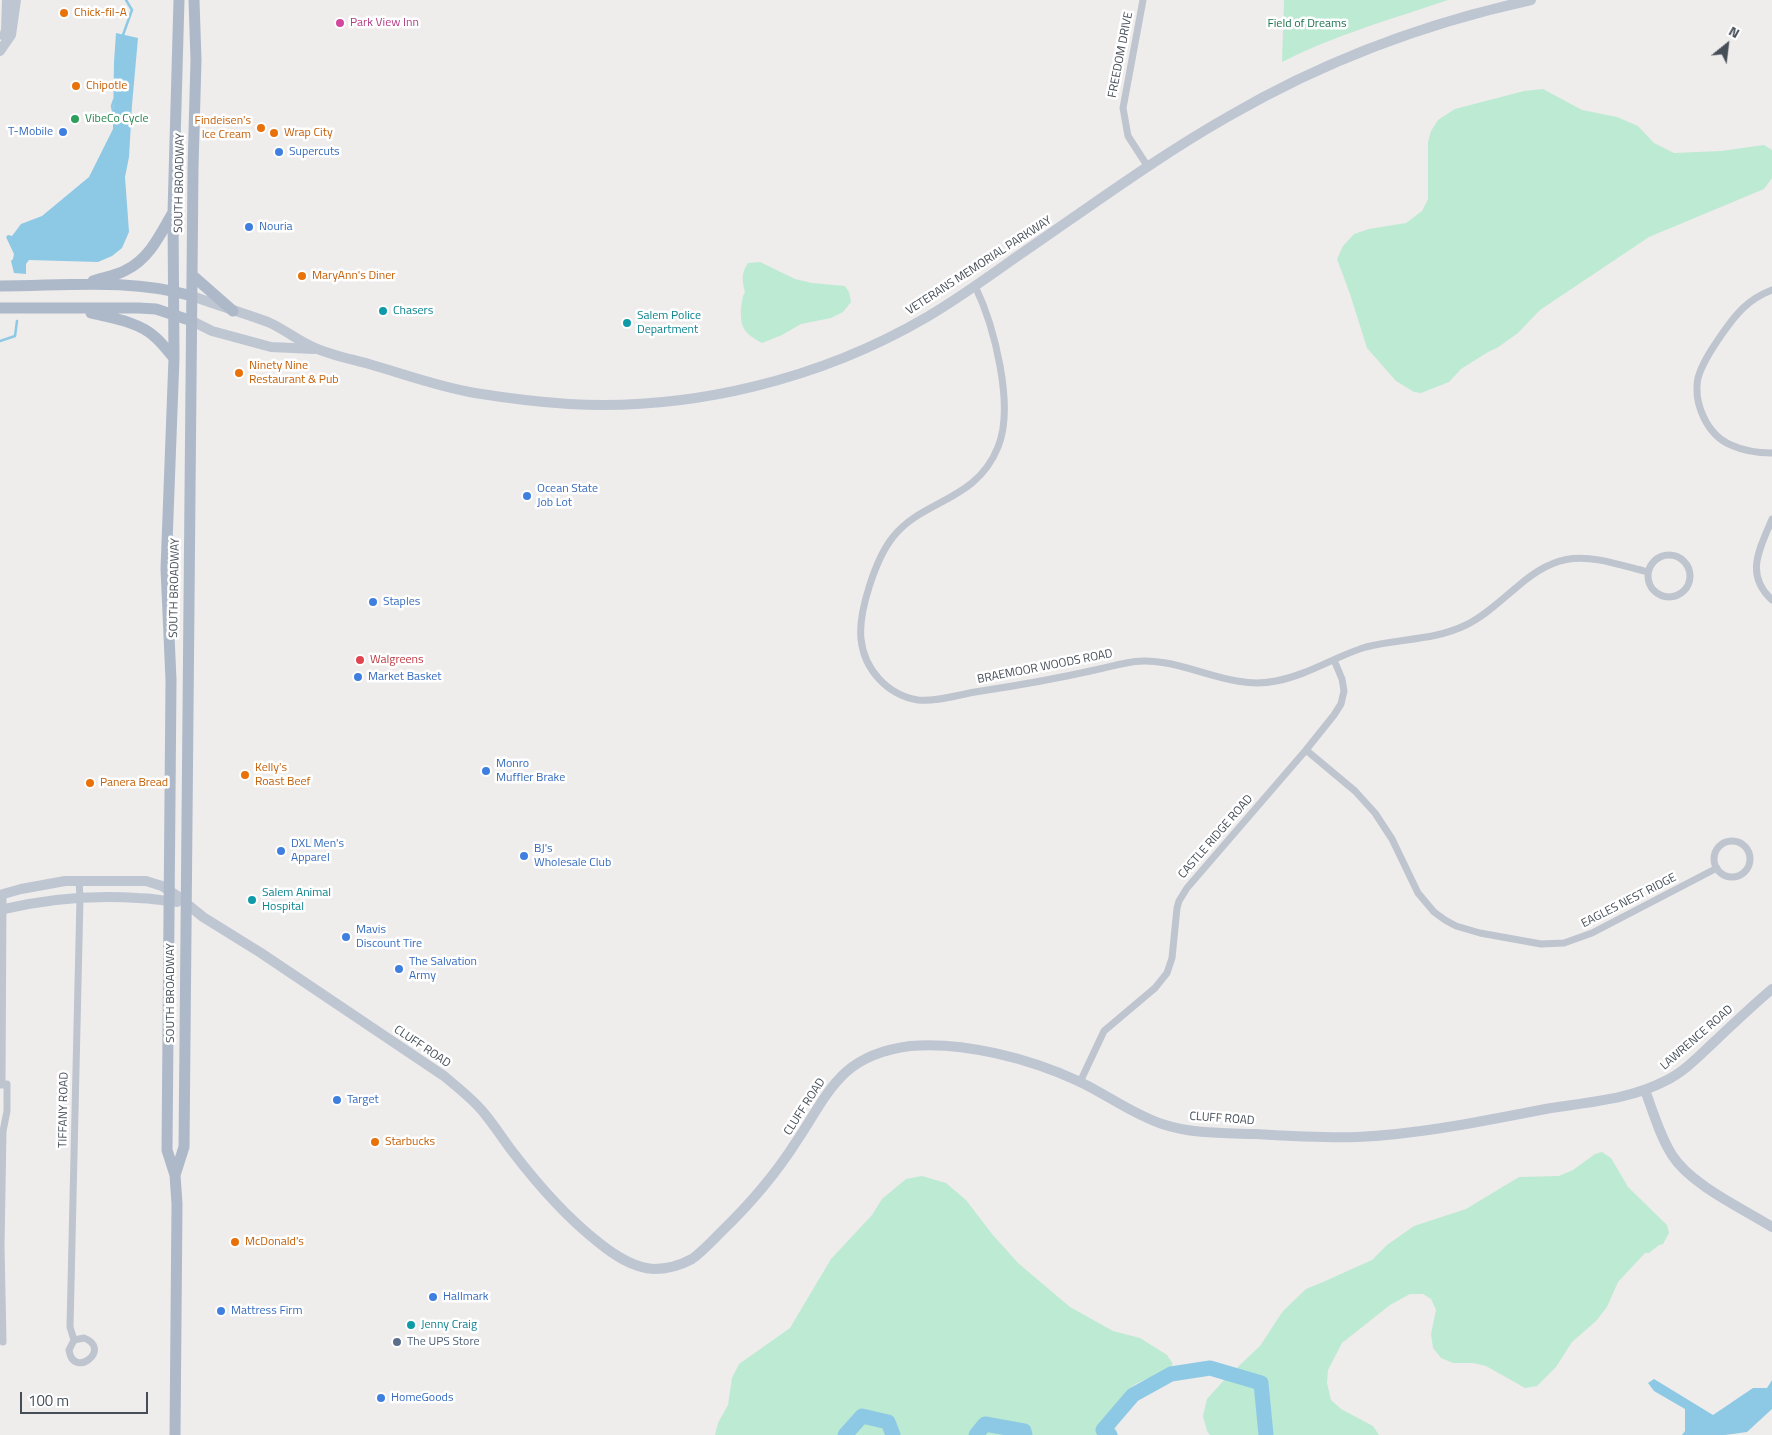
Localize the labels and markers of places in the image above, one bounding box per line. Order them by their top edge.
place label: Chick-fil-A [74,6,127,20]
marker: Chick-fil-A [58,7,70,19]
place label: Park View Inn [350,16,419,30]
marker: Park View Inn [334,17,346,29]
place label: Chipotle [86,79,127,93]
marker: Chipotle [70,80,82,92]
place label: VibeCo Cycle [85,112,148,126]
marker: VibeCo Cycle [69,113,81,125]
place label: Findeisen's Ice Cream [195,114,251,142]
marker: Findeisen's Ice Cream [255,122,267,134]
place label: T-Mobile [8,125,53,139]
marker: T-Mobile [57,126,69,138]
place label: Wrap City [284,126,333,140]
marker: Wrap City [268,127,280,139]
place label: Supercuts [289,145,340,159]
marker: Supercuts [273,146,285,158]
place label: Nouria [259,220,293,234]
marker: Nouria [243,221,255,233]
place label: MaryAnn's Diner [312,269,395,283]
marker: MaryAnn's Diner [296,270,308,282]
place label: Chasers [393,304,433,318]
marker: Chasers [377,305,389,317]
place label: Salem Police Department [637,309,701,337]
marker: Salem Police Department [621,317,633,329]
place label: Ninety Nine Restaurant & Pub [249,359,339,387]
marker: Ninety Nine Restaurant & Pub [233,367,245,379]
place label: Ocean State Job Lot [537,482,598,510]
marker: Ocean State Job Lot [521,490,533,502]
place label: Staples [383,595,420,609]
marker: Staples [367,596,379,608]
place label: Walgreens [370,653,424,667]
marker: Walgreens [354,654,366,666]
place label: Market Basket [368,670,442,684]
marker: Market Basket [352,671,364,683]
place label: Monro Muffler Brake [496,757,565,785]
place label: Kelly's Roast Beef [255,761,311,789]
marker: Monro Muffler Brake [480,765,492,777]
marker: Kelly's Roast Beef [239,769,251,781]
place label: Panera Bread [100,776,168,790]
marker: Panera Bread [84,777,96,789]
place label: DXL Men's Apparel [291,837,344,865]
place label: BJ's Wholesale Club [534,842,611,870]
marker: DXL Men's Apparel [275,845,287,857]
marker: BJ's Wholesale Club [518,850,530,862]
place label: Salem Animal Hospital [262,886,331,914]
marker: Salem Animal Hospital [246,894,258,906]
place label: Mavis Discount Tire [356,923,422,951]
marker: Mavis Discount Tire [340,931,352,943]
place label: The Salvation Army [409,955,477,983]
marker: The Salvation Army [393,963,405,975]
place label: Target [347,1093,379,1107]
marker: Target [331,1094,343,1106]
place label: Starbucks [385,1135,435,1149]
marker: Starbucks [369,1136,381,1148]
place label: McDonald's [245,1235,304,1249]
marker: McDonald's [229,1236,241,1248]
place label: Hallmark [443,1290,489,1304]
marker: Hallmark [427,1291,439,1303]
place label: Mattress Firm [231,1304,303,1318]
marker: Mattress Firm [215,1305,227,1317]
place label: Jenny Craig [421,1318,477,1332]
marker: Jenny Craig [405,1319,417,1331]
place label: The UPS Store [407,1335,479,1349]
marker: The UPS Store [391,1336,403,1348]
place label: HomeGoods [391,1391,453,1405]
marker: HomeGoods [375,1392,387,1404]

